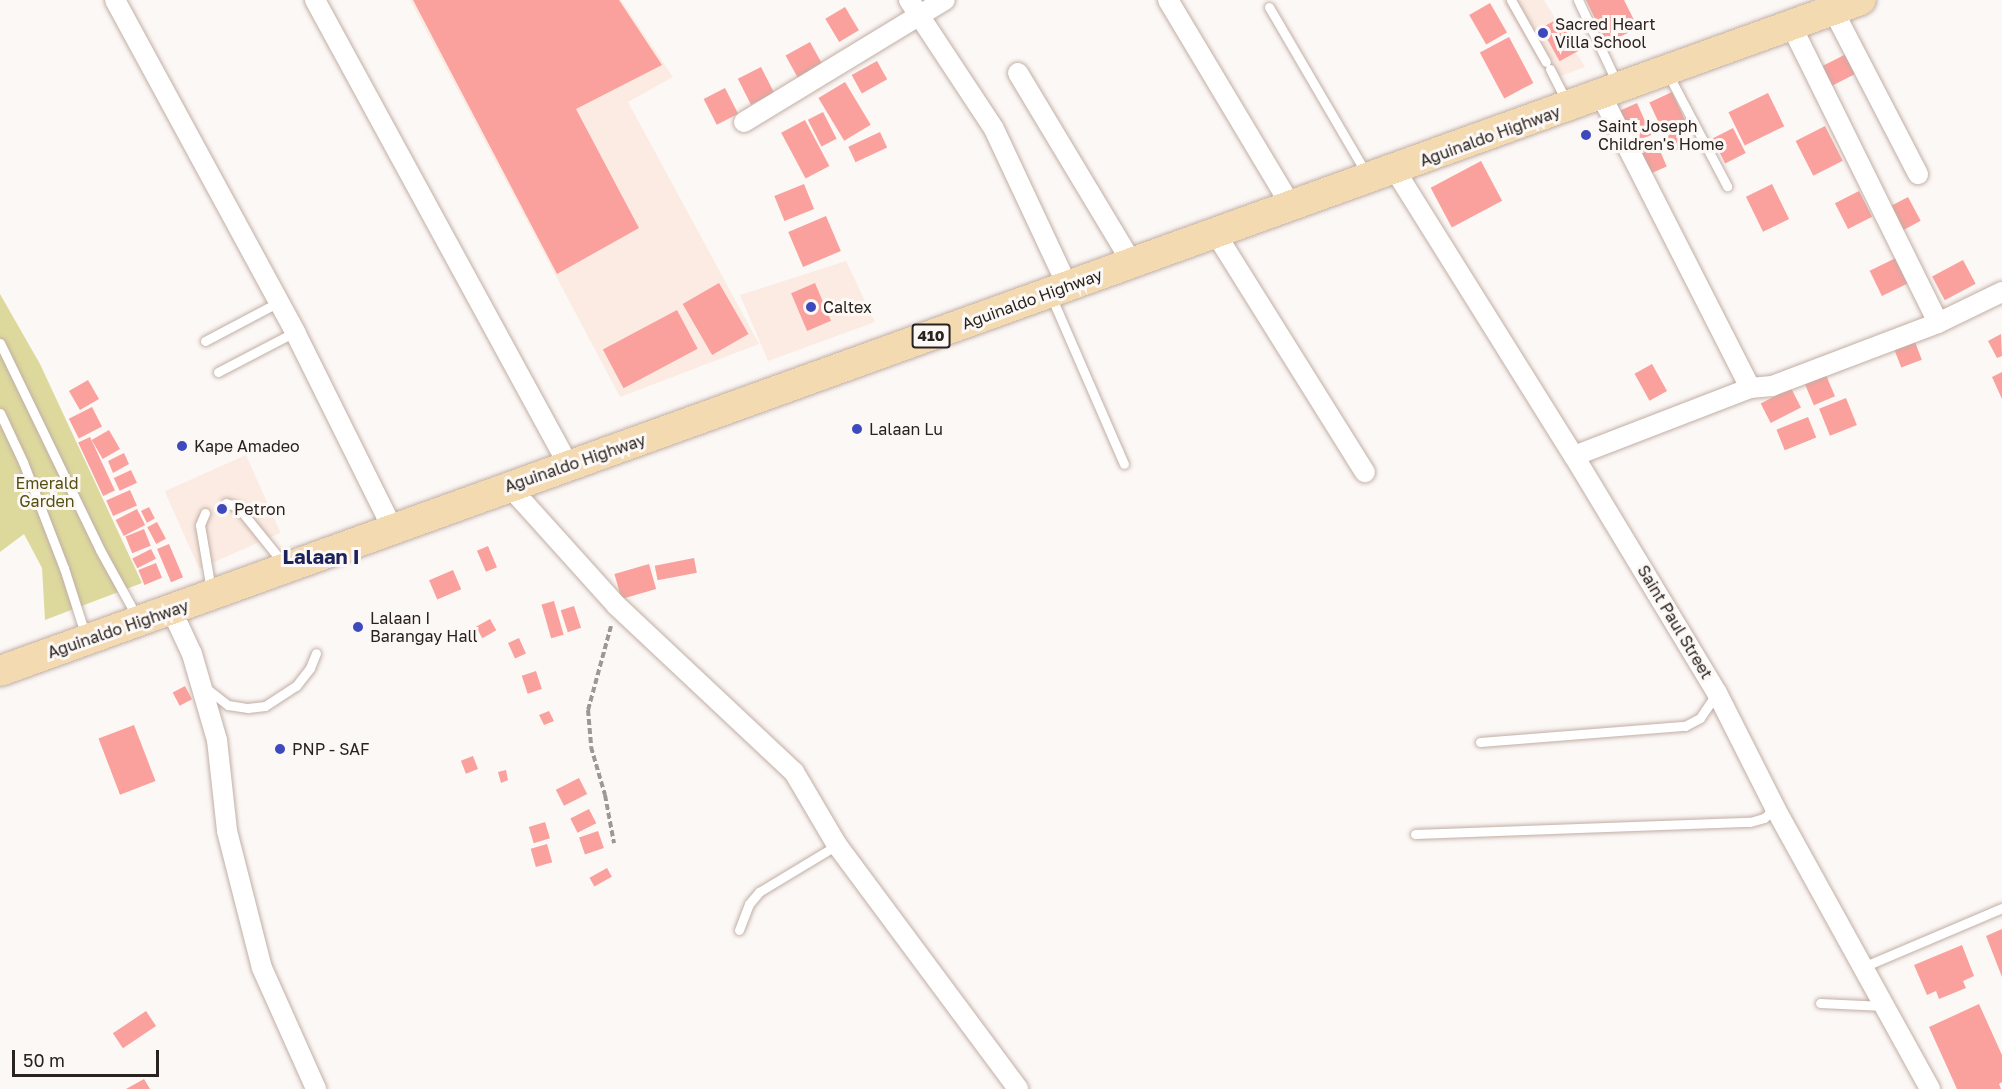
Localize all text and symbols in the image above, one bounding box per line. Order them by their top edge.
place label: Sacred Heart Villa School [1555,14,1656,52]
marker: Sacred Heart Villa School [1536,26,1550,40]
street label: Aguinaldo Highway [1417,102,1563,170]
place label: Saint Joseph Children's Home [1598,116,1724,154]
marker: Saint Joseph Children's Home [1579,128,1593,142]
street label: Aguinaldo Highway [959,265,1105,333]
place label: Caltex [823,297,872,317]
marker: Caltex [804,300,818,314]
road number: 410 [912,324,950,348]
place label: Lalaan Lu [869,419,943,439]
marker: Lalaan Lu [850,422,864,436]
street label: Aguinaldo Highway [502,430,648,496]
place label: Kape Amadeo [194,436,300,456]
marker: Kape Amadeo [175,439,189,453]
park label: Emerald Garden [15,473,79,511]
place label: Petron [234,499,286,519]
marker: Petron [215,502,229,516]
district label: Lalaan I [283,544,359,568]
street label: Saint Paul Street [1634,562,1716,682]
street label: Aguinaldo Highway [45,596,191,662]
place label: Lalaan I Barangay Hall [370,608,478,646]
marker: Lalaan I Barangay Hall [351,620,365,634]
place label: PNP - SAF [292,739,370,759]
marker: PNP - SAF [273,742,287,756]
scale bar [15,1038,162,1076]
text: 50 m [23,1049,65,1071]

